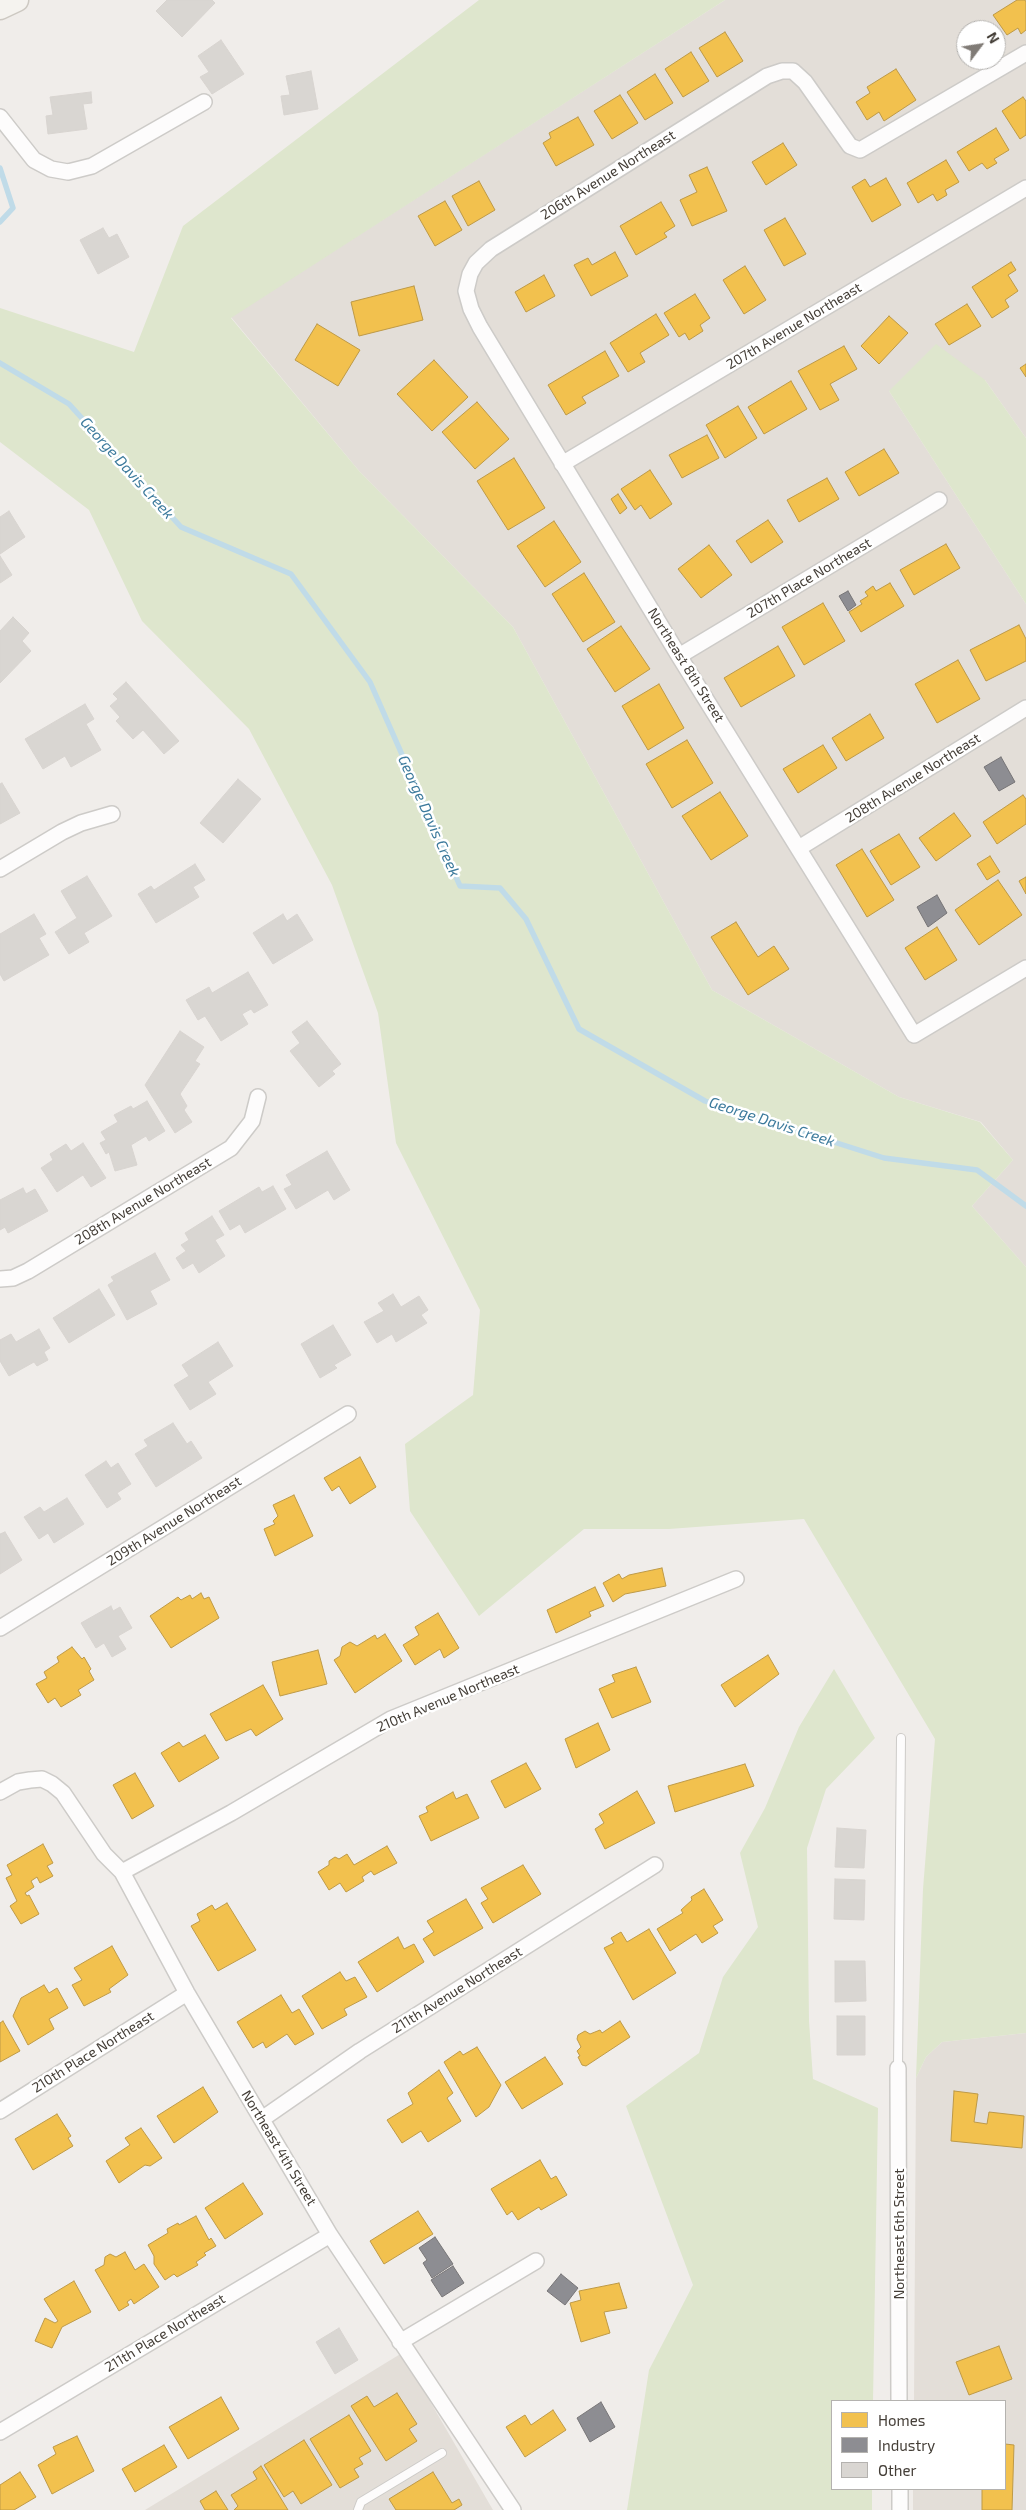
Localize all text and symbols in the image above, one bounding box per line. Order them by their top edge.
north arrow [956,20,1006,70]
text: N [984,29,1003,46]
street label: 206th Avenue Northeast [538,127,678,223]
street label: 207th Avenue Northeast [723,279,865,373]
water label: George Davis Creek [76,413,178,523]
street label: 207th Place Northeast [744,534,874,622]
street label: Northeast 8th Street [644,605,728,725]
street label: 208th Avenue Northeast [842,730,984,826]
water label: George Davis Creek [394,752,464,880]
water label: George Davis Creek [707,1093,837,1151]
street label: 208th Avenue Northeast [72,1154,214,1248]
street label: 209th Avenue Northeast [104,1473,244,1569]
street label: 210th Avenue Northeast [374,1660,522,1736]
street label: 211th Avenue Northeast [389,1943,525,2037]
street label: 210th Place Northeast [29,2008,157,2096]
street label: Northeast 4th Street [238,2087,320,2209]
street label: Northeast 6th Street [891,2168,907,2300]
street label: 211th Place Northeast [102,2290,228,2376]
legend [831,2400,1006,2490]
text: Homes [878,2411,925,2429]
text: Industry [878,2436,935,2454]
text: Other [878,2461,917,2479]

